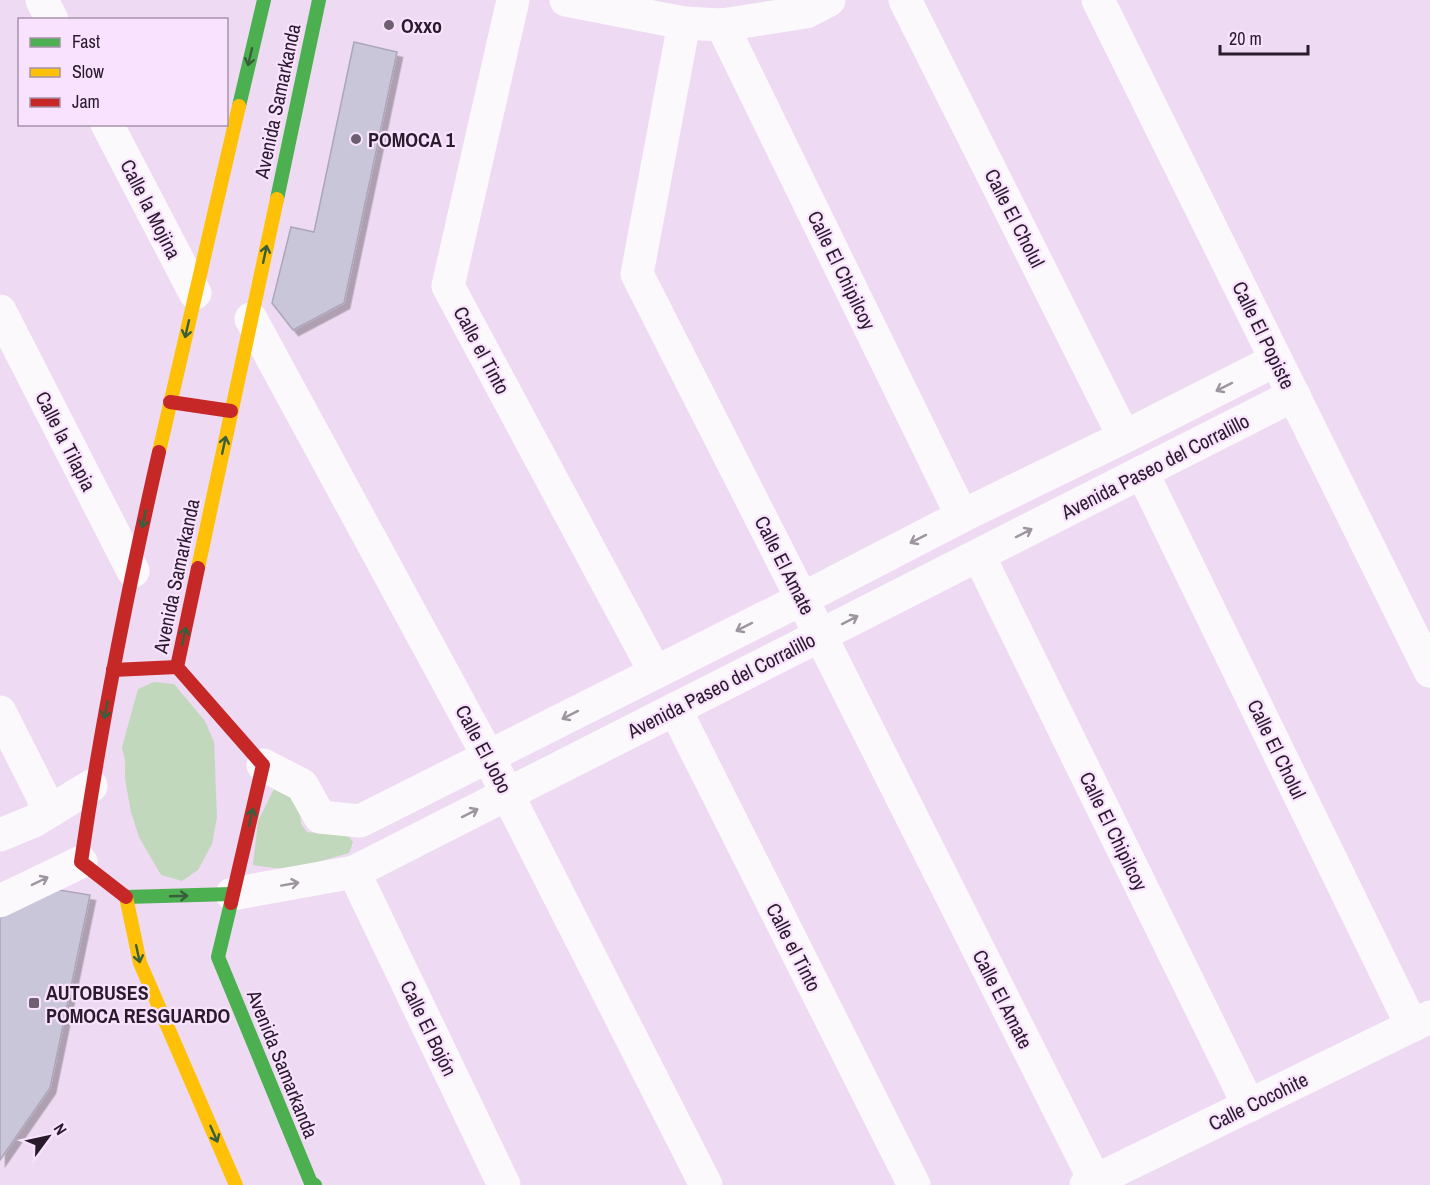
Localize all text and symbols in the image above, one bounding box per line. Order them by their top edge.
place label: Oxxo [401,12,442,39]
legend [18,18,228,126]
marker: Oxxo [382,18,396,32]
scale bar [1220,18,1308,56]
street label: Avenida Samarkanda [247,21,307,182]
text: 20 m [1229,26,1262,51]
text: Fast [72,29,100,54]
one-way arrow [244,47,256,66]
text: Slow [72,59,104,84]
text: Jam [72,89,100,114]
place label: POMOCA 1 [368,126,456,153]
marker: POMOCA 1 [349,132,363,146]
street label: Calle la Mojina [114,155,188,263]
street label: Calle El Cholul [979,164,1051,272]
street label: Calle El Chipilcoy [801,206,883,335]
one-way arrow [259,245,271,264]
street label: Calle El Popiste [1226,277,1302,393]
street label: Calle el Tinto [448,301,516,399]
one-way arrow [180,319,192,338]
one-way arrow [1215,381,1233,393]
street label: Calle la Tilapia [29,386,103,496]
street label: Avenida Paseo del Corralillo [1056,407,1254,526]
one-way arrow [219,436,230,455]
street label: Avenida Samarkanda [146,496,206,657]
one-way arrow [138,509,149,528]
street label: Calle El Amate [749,511,821,619]
one-way arrow [1015,526,1033,538]
one-way arrow [909,533,927,545]
one-way arrow [840,614,858,626]
one-way arrow [736,622,754,634]
one-way arrow [179,626,190,646]
street label: Avenida Paseo del Corralillo [622,626,820,745]
street label: Calle El Cholul [1241,695,1313,803]
one-way arrow [100,700,111,719]
street label: Calle El Jobo [449,700,519,798]
one-way arrow [561,710,579,721]
street label: Calle El Chipilcoy [1073,767,1155,896]
one-way arrow [461,807,478,819]
one-way arrow [245,808,257,827]
one-way arrow [31,875,49,887]
one-way arrow [280,878,299,889]
one-way arrow [169,890,189,901]
street label: Calle el Tinto [760,898,828,996]
one-way arrow [133,944,144,964]
street label: Calle El Amate [967,945,1039,1053]
street label: Calle El Bojón [394,976,464,1080]
place label: AUTOBUSES POMOCA RESGUARDO [46,979,231,1029]
street label: Avenida Samarkanda [241,985,325,1142]
marker: AUTOBUSES POMOCA RESGUARDO [27,996,41,1010]
street label: Calle Cocohite [1204,1065,1312,1137]
north arrow [18,1107,78,1167]
text: N [49,1119,72,1139]
one-way arrow [209,1124,220,1142]

